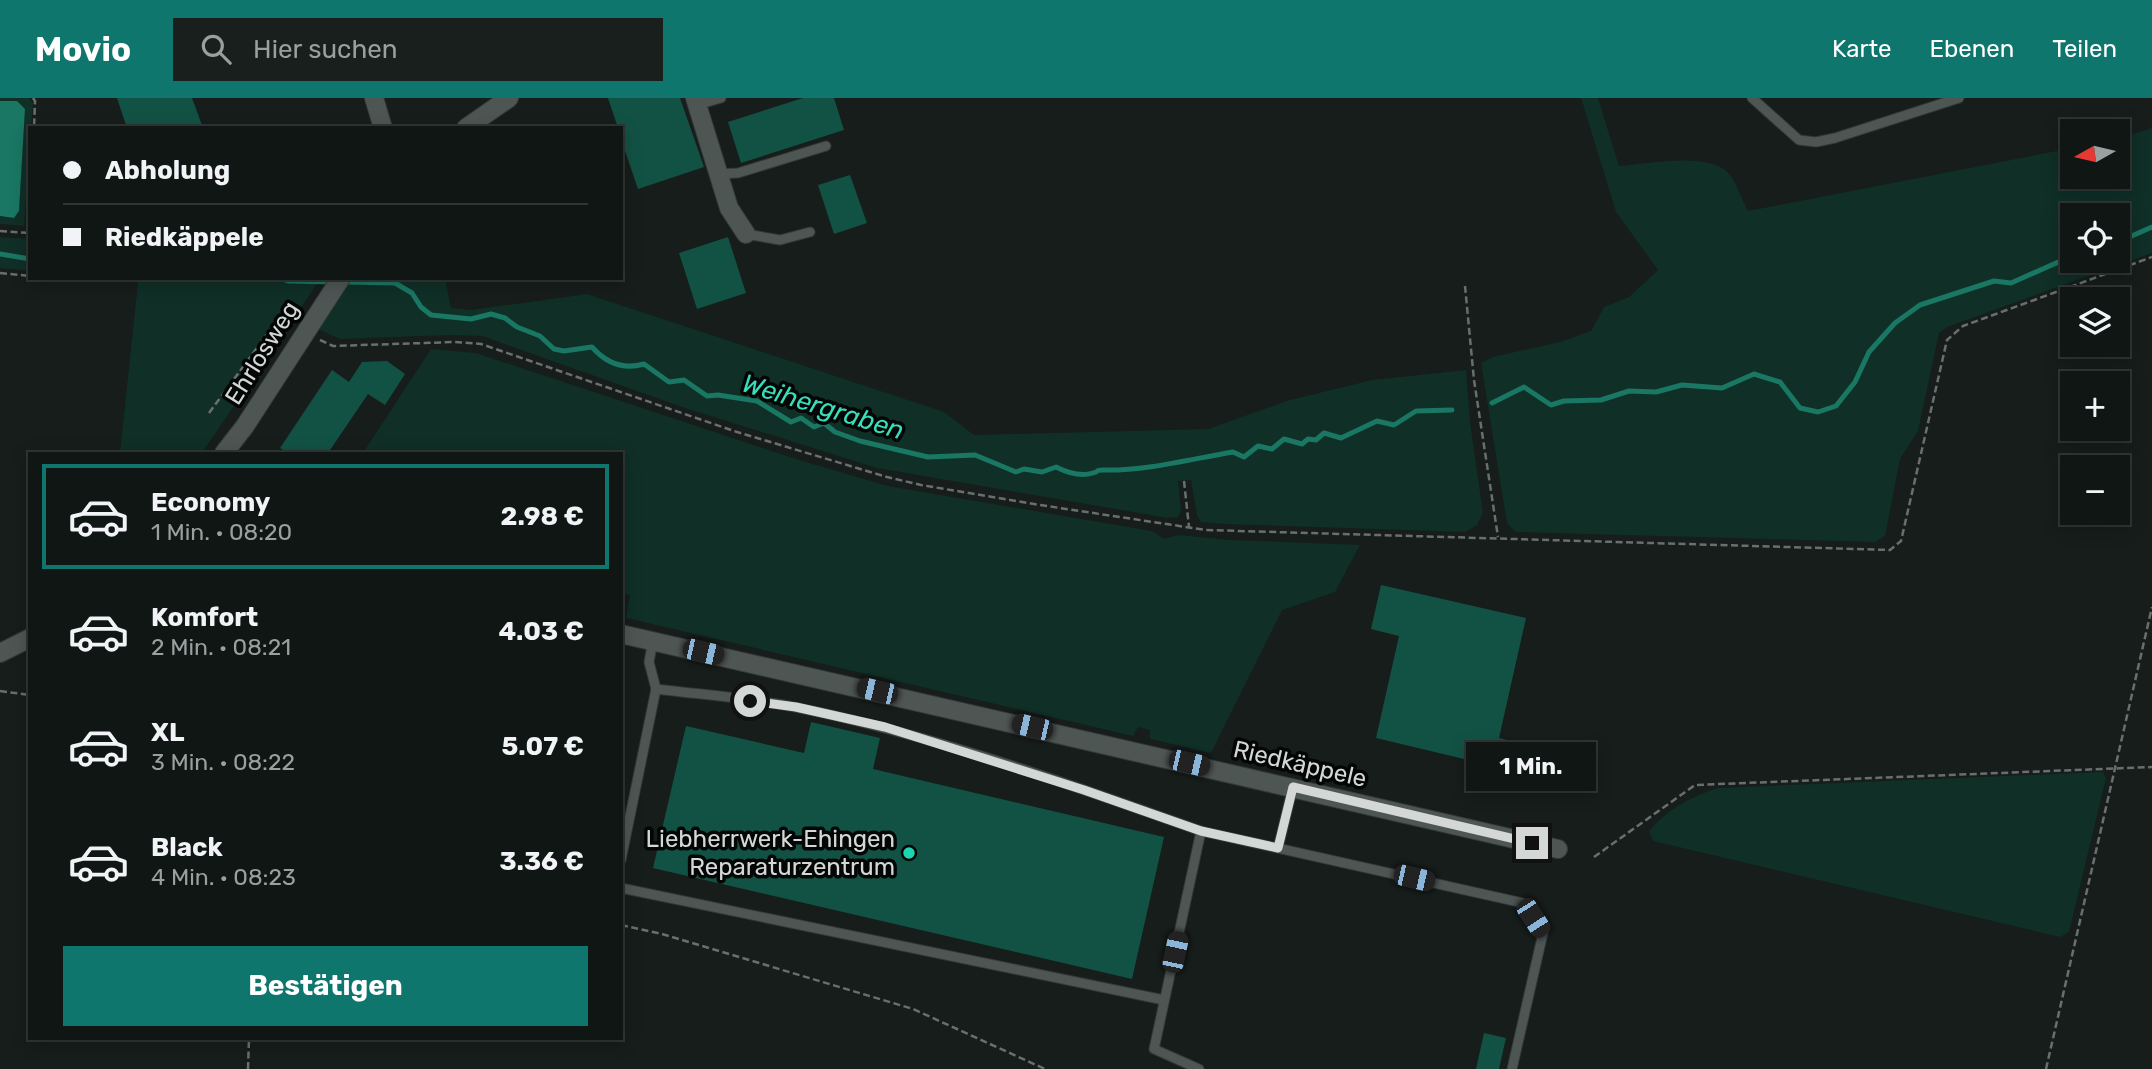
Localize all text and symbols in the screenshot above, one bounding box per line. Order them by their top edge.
search box [173,18,663,81]
text: Movio [35,30,131,69]
icon: search [197,30,235,68]
text: Hier suchen [253,34,398,65]
text: Karte [1832,35,1892,63]
text: Ebenen [1930,35,2014,63]
text: Teilen [2052,35,2117,63]
north arrow [2060,119,2130,189]
map controls [2060,119,2130,525]
text: Abholung [105,155,230,186]
button: locate [2060,203,2130,273]
text: Riedkäppele [105,222,264,253]
button: layers [2060,287,2130,357]
street label: Ehrlosweg [219,296,305,410]
water label: Weihergraben [738,368,908,446]
button: + [2060,371,2130,441]
button: − [2060,455,2130,525]
icon: car [67,485,130,548]
text: Economy [151,487,270,518]
text: 2.98 € [501,501,584,532]
text: 1 Min. · 08:20 [151,518,292,546]
icon: car [67,600,130,663]
text: Komfort [151,602,258,633]
text: 4.03 € [498,616,584,647]
text: 2 Min. · 08:21 [151,633,291,661]
car [681,637,726,667]
car [855,676,900,706]
route start [734,685,766,717]
car [1010,712,1055,742]
icon: car [67,715,130,778]
text: XL [151,717,184,748]
text: 5.07 € [502,731,584,762]
street label: Riedkäppele [1231,735,1369,793]
callout: 1 Min. [1467,742,1597,790]
text: 3 Min. · 08:22 [151,748,295,776]
car [1167,748,1212,778]
text: 1 Min. [1499,752,1563,780]
place label: Liebherrwerk-Ehingen Reparaturzentrum [646,825,895,881]
route end [1516,827,1548,859]
icon: car [67,830,130,893]
text: Black [151,832,223,863]
marker: Liebherrwerk-Ehingen Reparaturzentrum [901,845,917,861]
text: 3.36 € [499,846,584,877]
text: 4 Min. · 08:23 [151,863,296,891]
car [1392,863,1437,893]
car [1513,895,1554,941]
car [1161,929,1190,975]
button: Bestätigen [63,946,588,1026]

